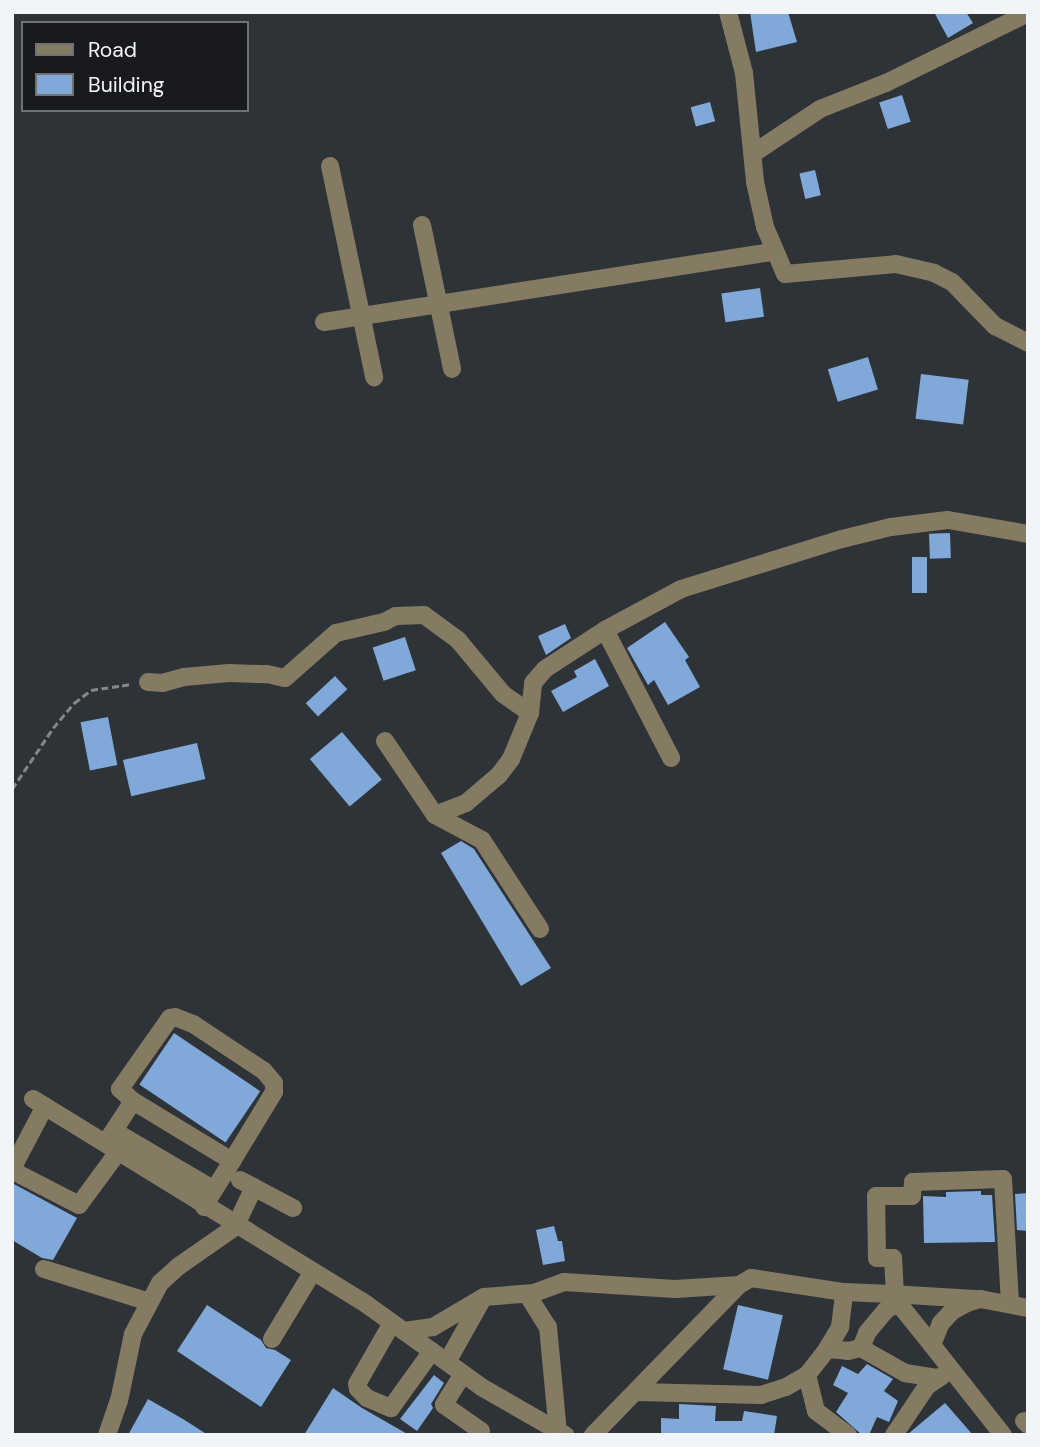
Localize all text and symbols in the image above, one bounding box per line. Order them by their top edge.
legend [21,21,248,112]
text: Road [88,36,137,64]
text: Building [88,71,164,99]

